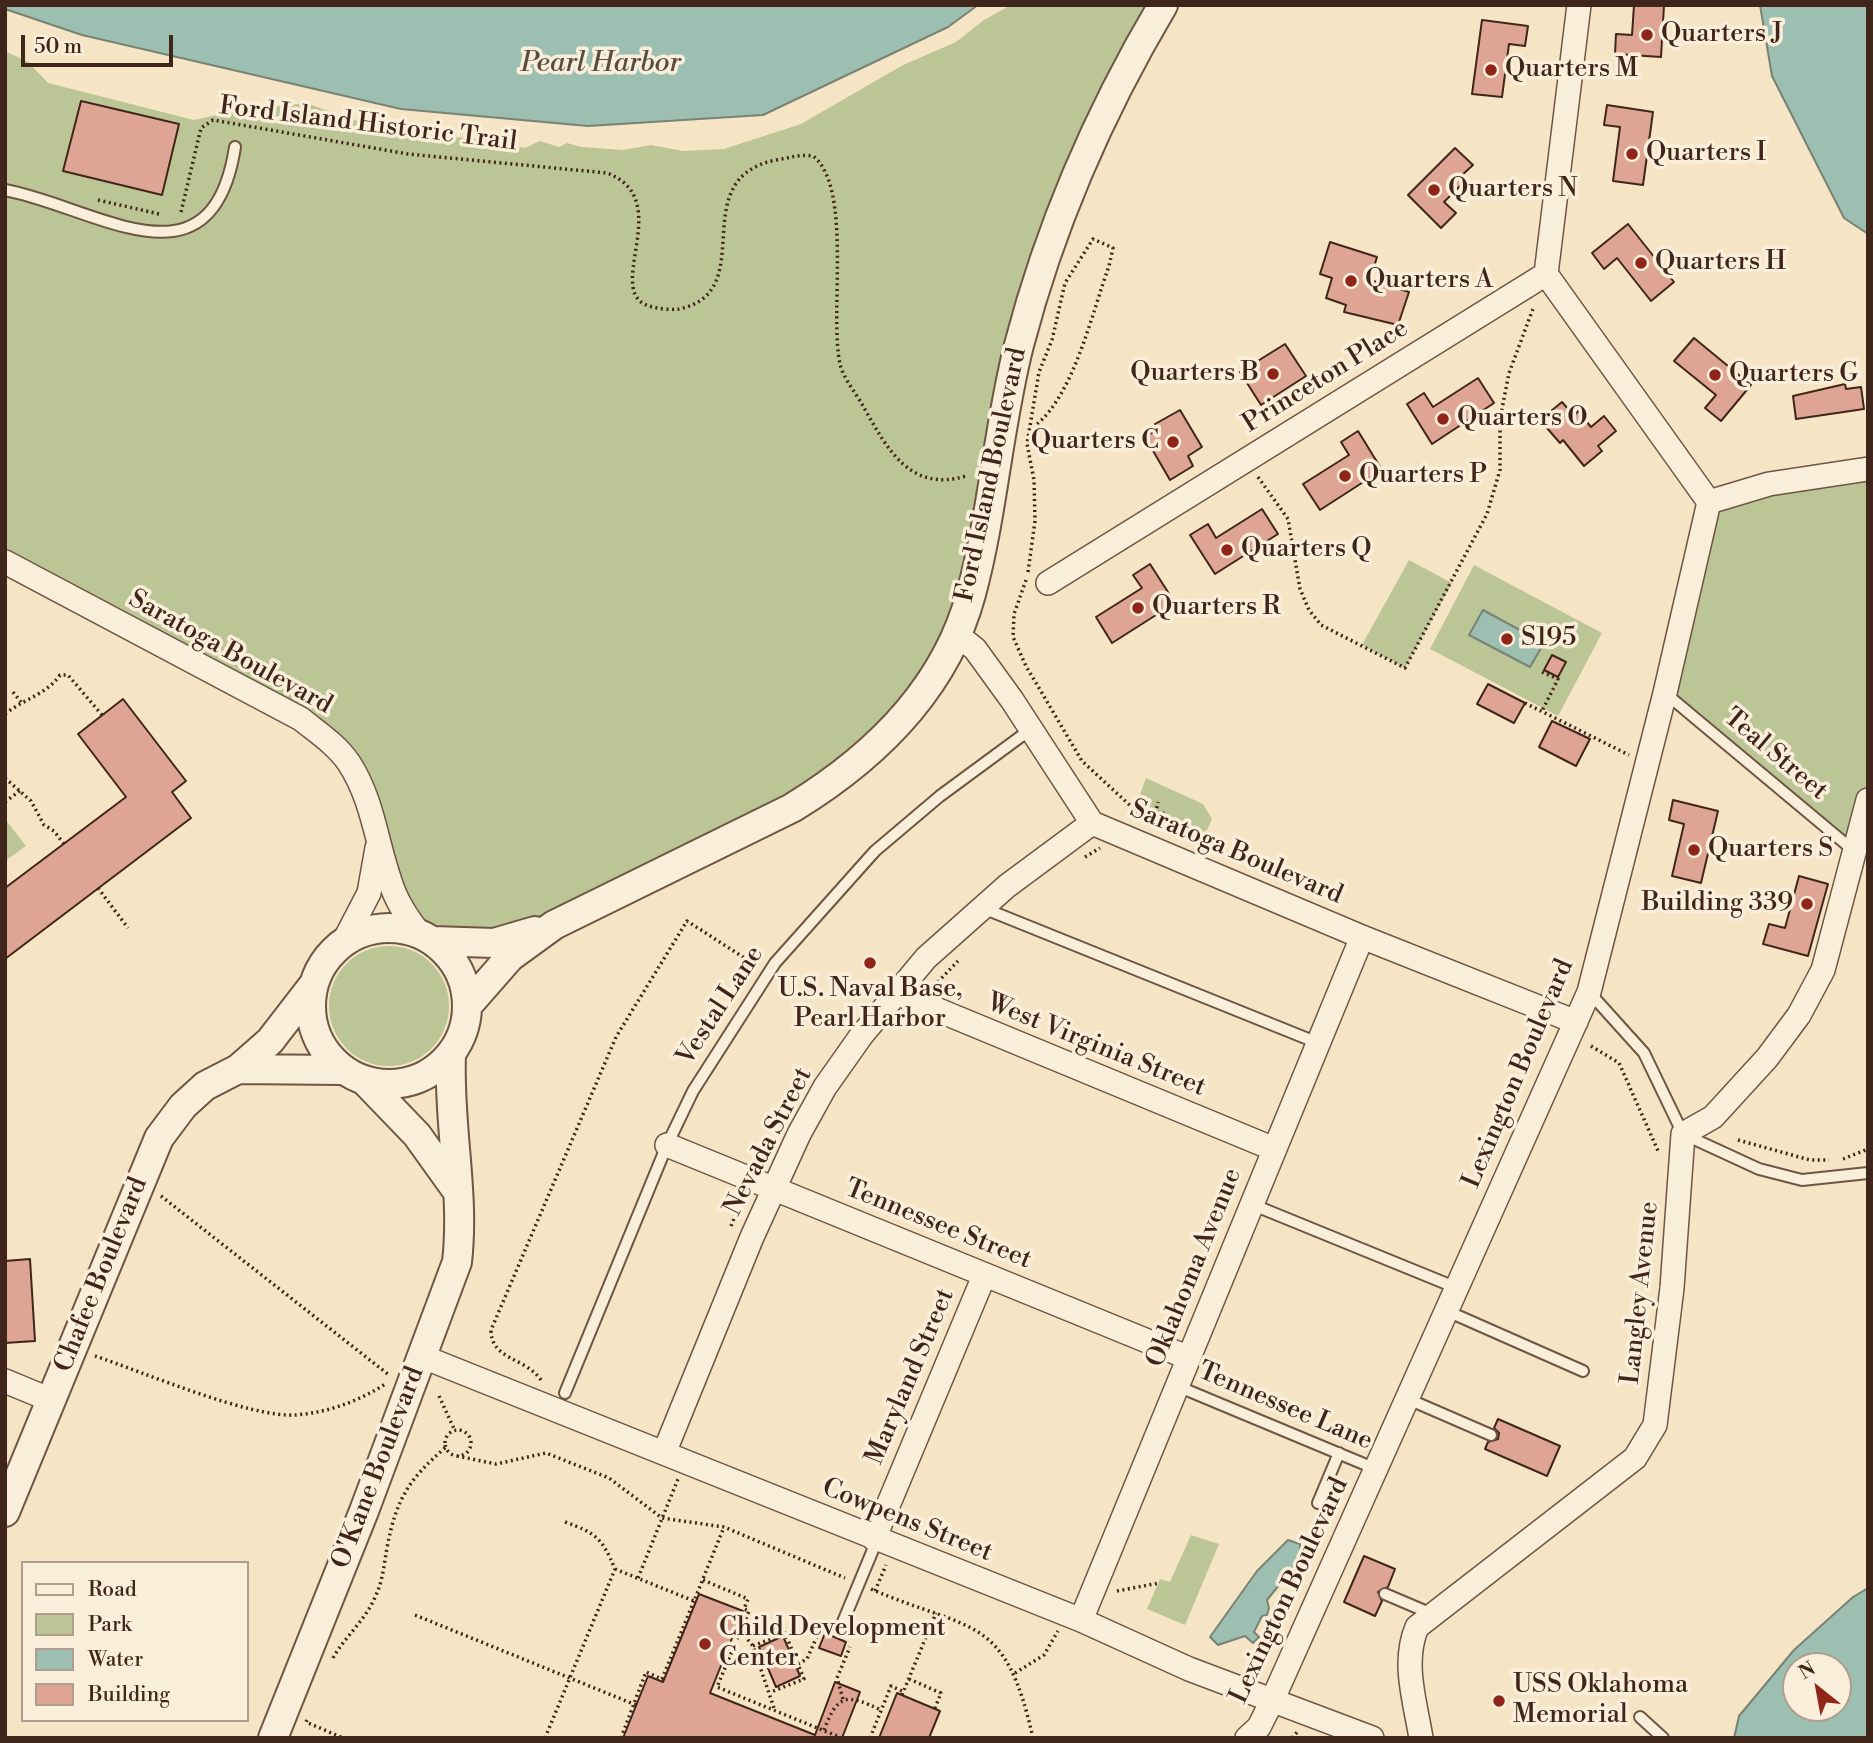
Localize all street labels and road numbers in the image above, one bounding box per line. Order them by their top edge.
street label: Ford Island Historic Trail [217,91,519,159]
street label: Princeton Place [1238,314,1414,440]
street label: Ford Island Boulevard [950,345,1034,605]
street label: Saratoga Boulevard [123,584,337,722]
street label: Teal Street [1717,703,1833,807]
street label: Saratoga Boulevard [1125,794,1347,912]
street label: Vestal Lane [671,941,771,1071]
street label: Lexington Boulevard [1457,955,1581,1193]
street label: West Virginia Street [982,988,1210,1104]
street label: Nevada Street [718,1063,820,1221]
street label: Oklahoma Avenue [1141,1164,1249,1372]
street label: Chafee Boulevard [49,1173,155,1377]
street label: Tennessee Street [840,1173,1036,1277]
street label: Langley Avenue [1616,1200,1666,1386]
street label: Maryland Street [860,1284,962,1470]
street label: Tennessee Lane [1193,1356,1377,1458]
street label: O'Kane Boulevard [326,1363,432,1573]
street label: Cowpens Street [817,1473,997,1569]
street label: Lexington Boulevard [1224,1473,1356,1709]

